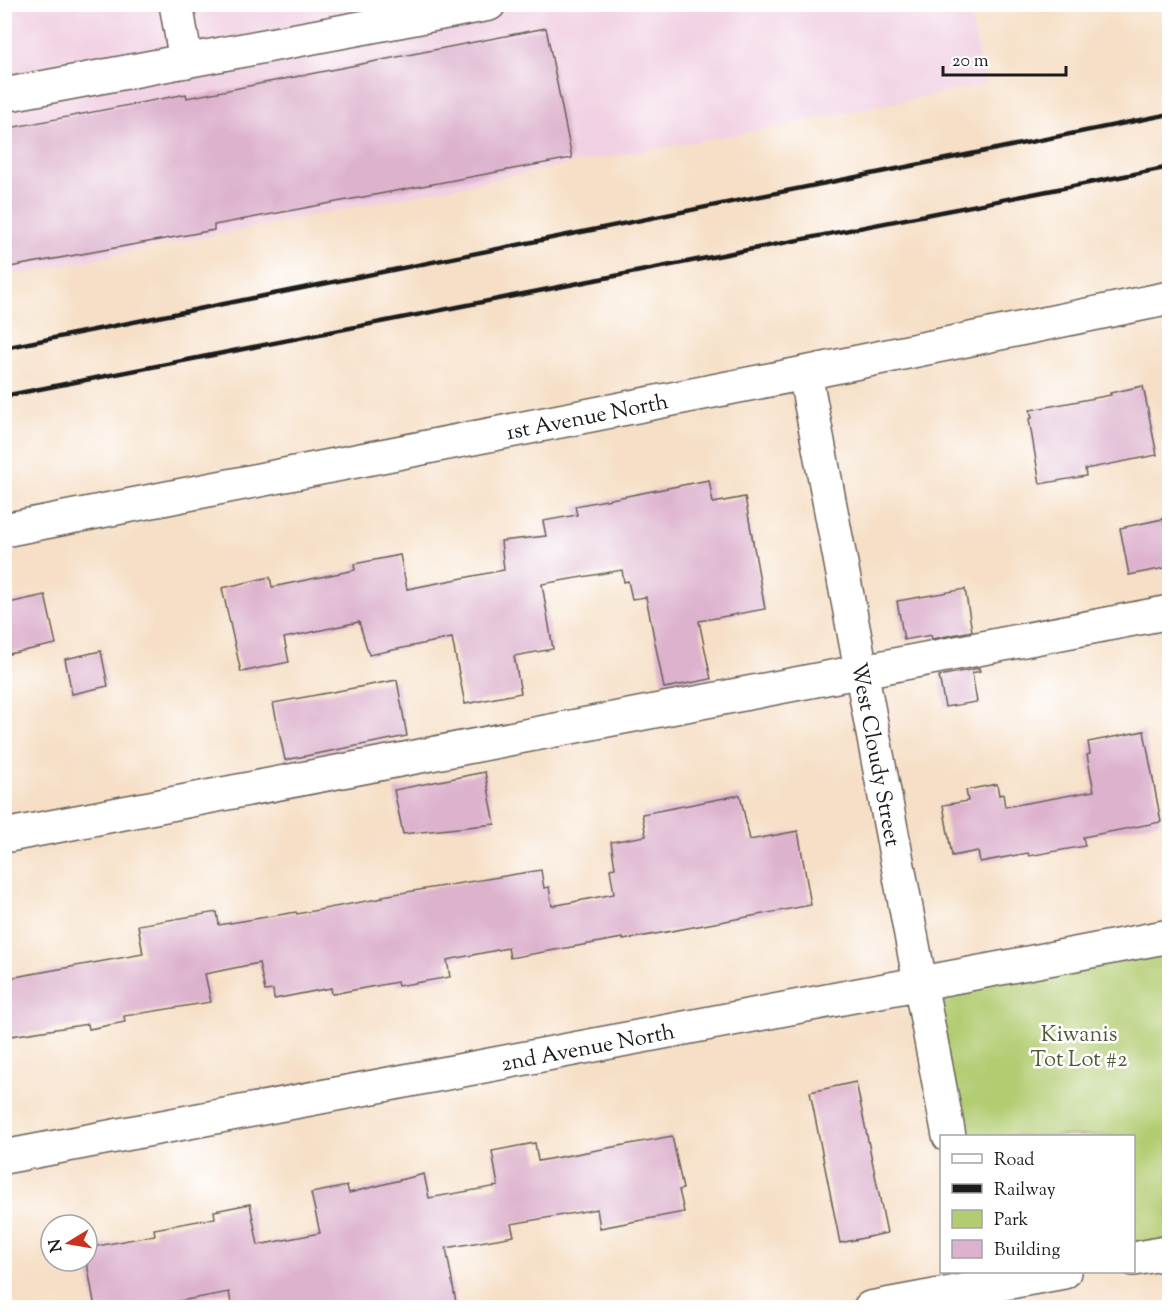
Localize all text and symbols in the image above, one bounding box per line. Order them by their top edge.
scale bar [943,39,1066,77]
text: 20 m [952,49,989,75]
street label: 1st Avenue North [504,387,671,450]
street label: West Cloudy Street [841,660,907,850]
street label: 2nd Avenue North [498,1017,678,1081]
park label: Kiwanis Tot Lot #2 [1030,1020,1128,1077]
legend [940,1135,1135,1273]
text: Road [994,1148,1034,1174]
text: Railway [994,1178,1056,1204]
text: Park [994,1208,1029,1234]
north arrow [39,1213,99,1273]
text: N [44,1237,69,1254]
text: Building [994,1238,1060,1264]

